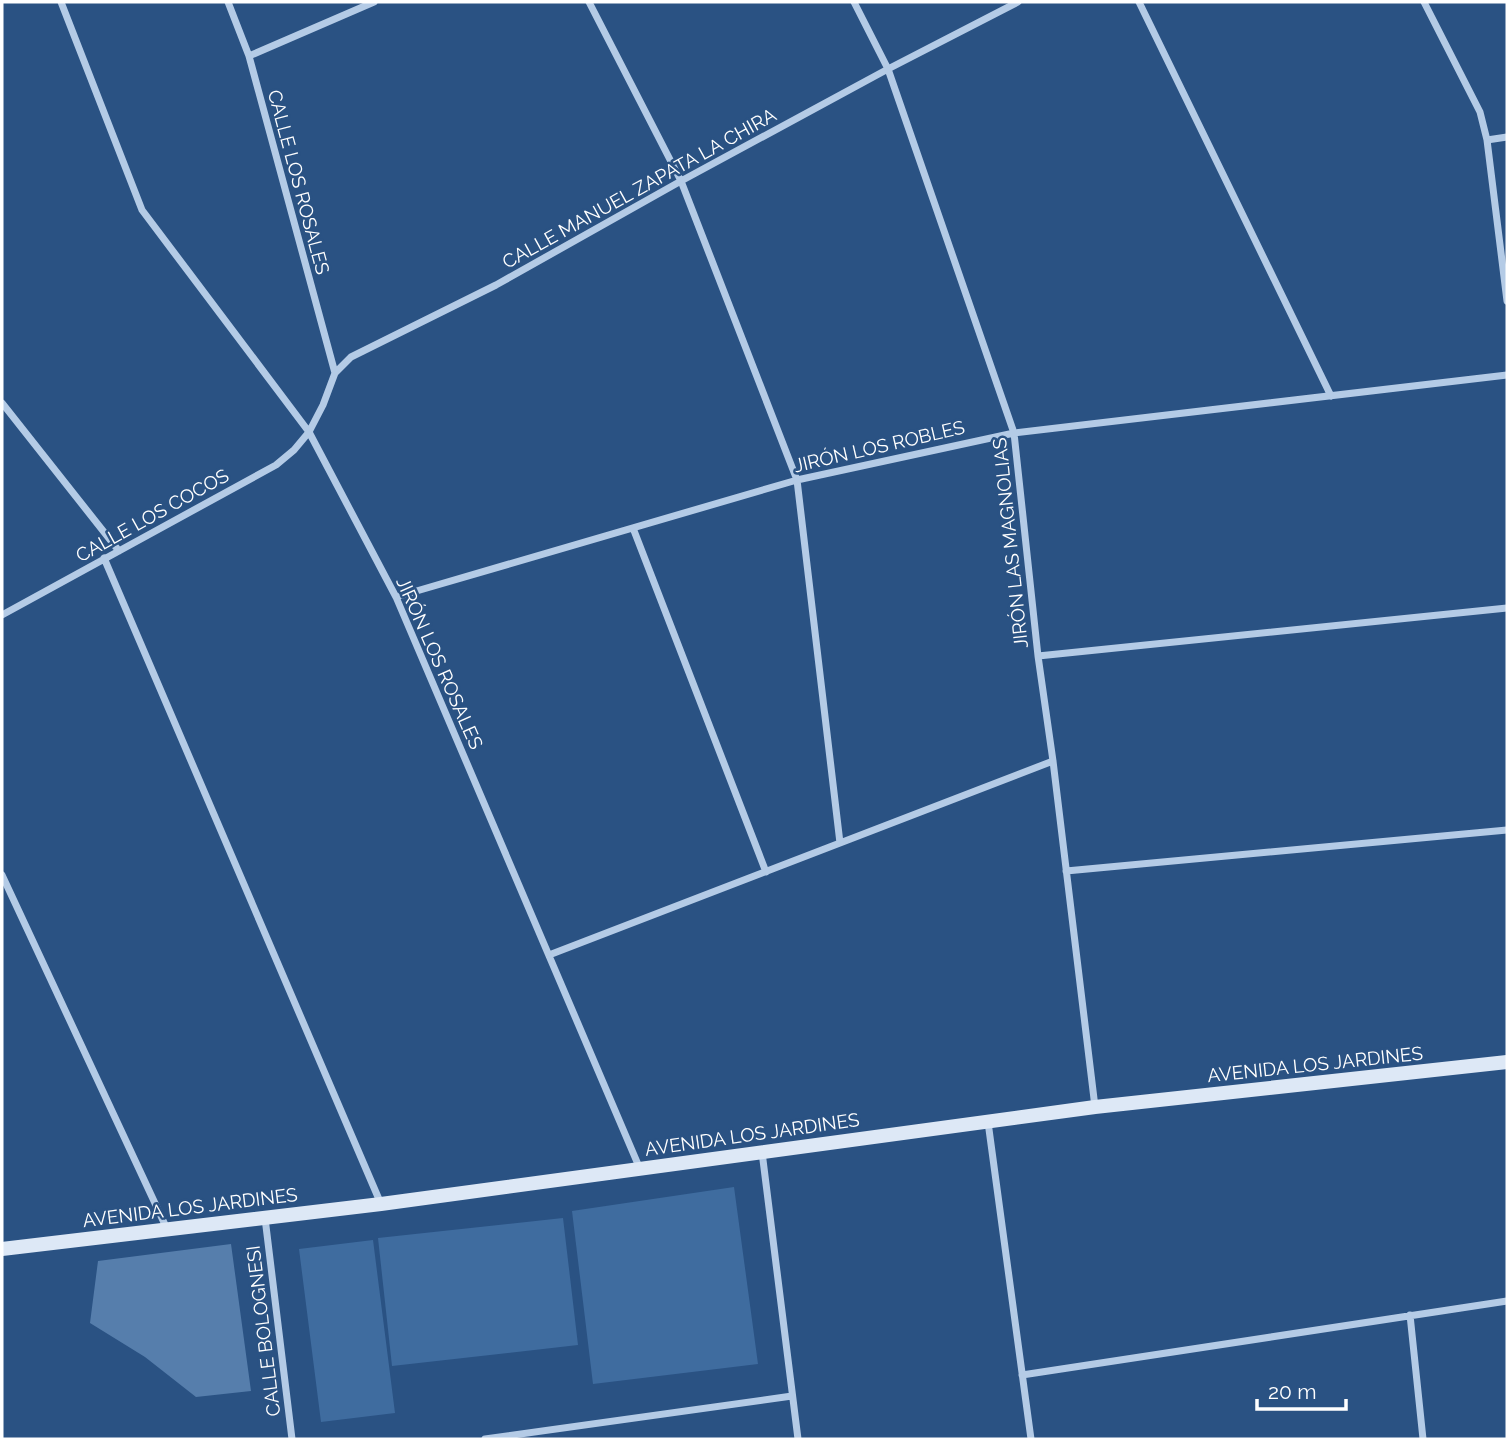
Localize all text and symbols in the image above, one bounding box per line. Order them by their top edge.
street label: CALLE LOS ROSALES [264,87,334,277]
street label: CALLE MANUEL ZAPATA LA CHIRA [498,103,780,273]
street label: JIRÓN LOS ROBLES [791,416,967,476]
street label: JIRÓN LAS MAGNOLIAS [988,437,1032,649]
street label: CALLE LOS COCOS [72,464,232,566]
street label: JIRÓN LOS ROSALES [392,574,488,752]
street label: AVENIDA LOS JARDINES [1206,1042,1424,1086]
street label: AVENIDA LOS JARDINES [643,1108,861,1160]
street label: AVENIDA LOS JARDINES [81,1183,299,1231]
street label: CALLE BOLOGNESI [242,1244,284,1418]
scale bar [1257,1368,1346,1412]
text: 20 m [1268,1379,1316,1404]

